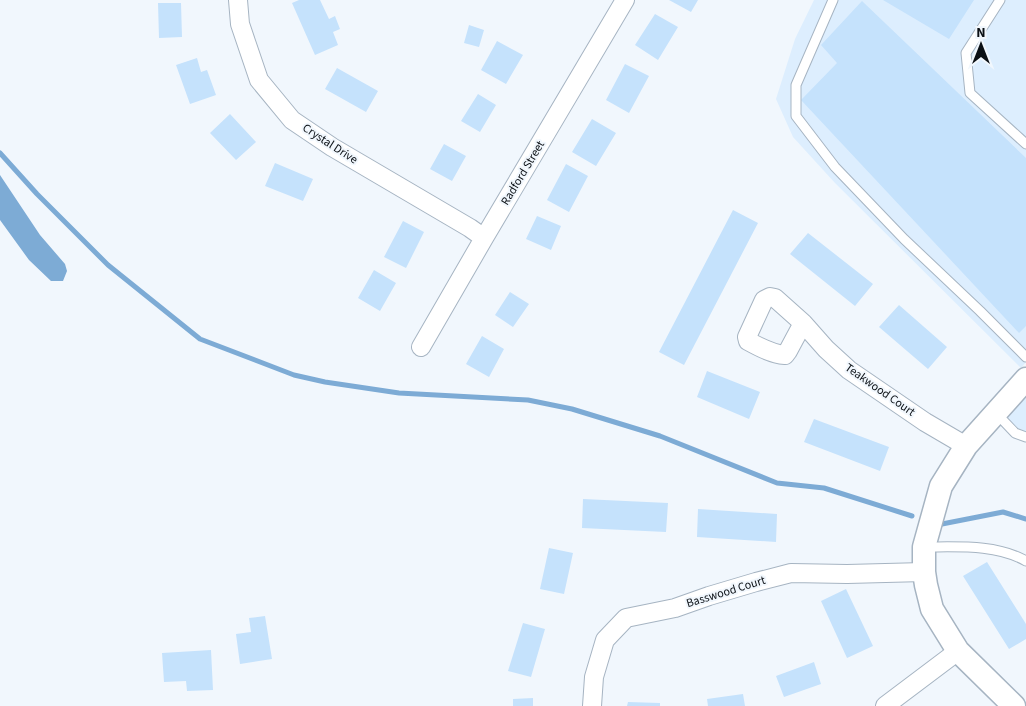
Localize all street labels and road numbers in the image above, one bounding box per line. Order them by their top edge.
street label: Crystal Drive [299,120,361,168]
street label: Radford Street [497,138,549,208]
street label: Teakwood Court [841,359,919,421]
street label: Basswood Court [684,572,768,612]

